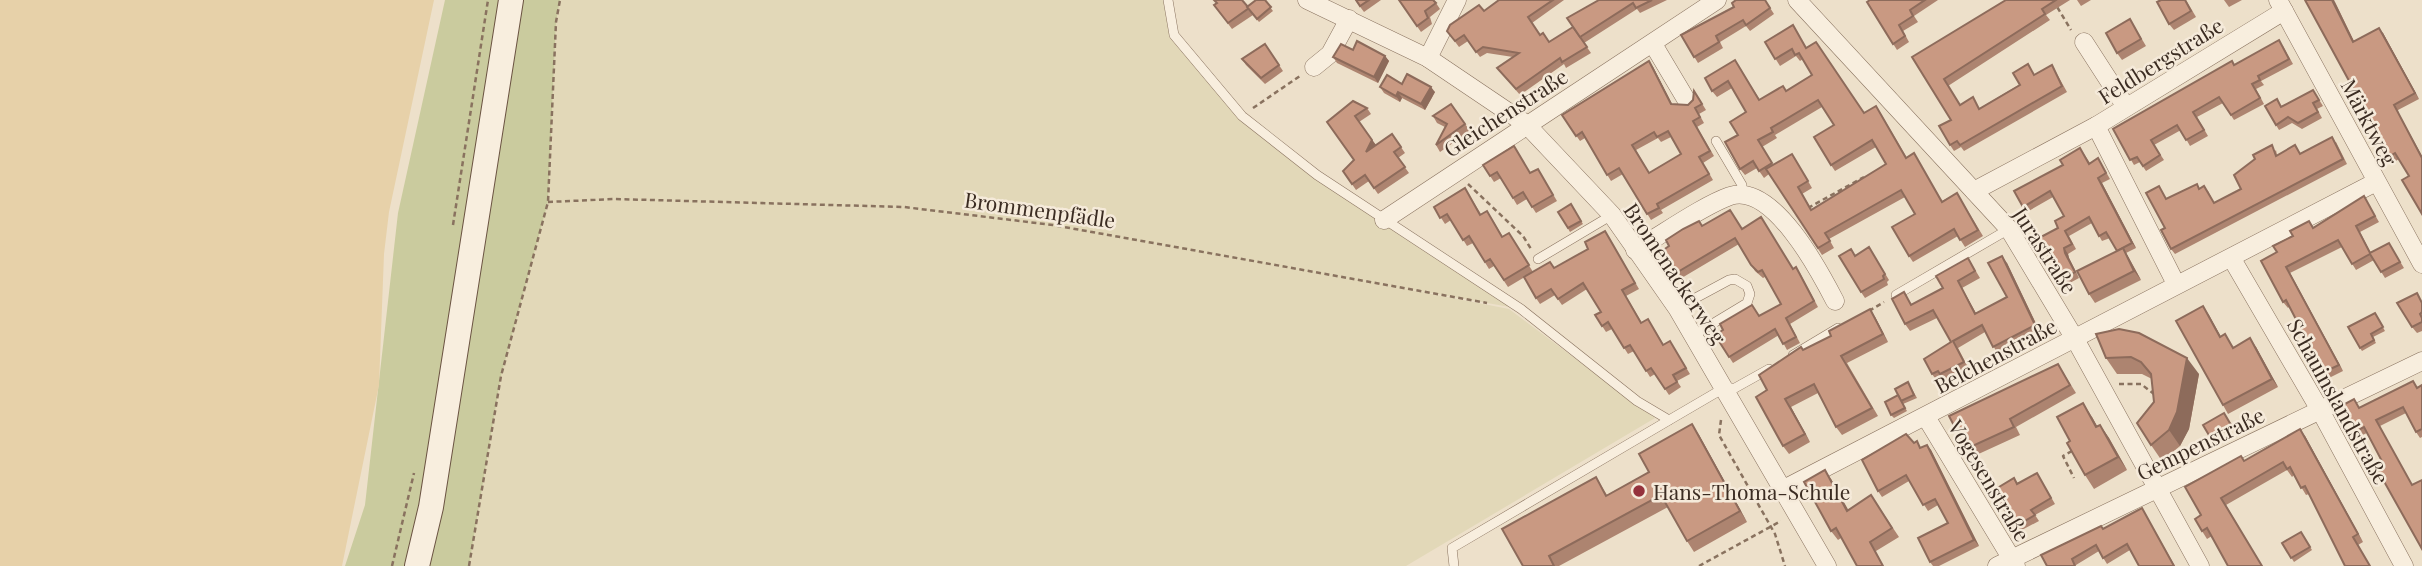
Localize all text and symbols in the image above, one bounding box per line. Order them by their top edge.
street label: Feldbergstraße [2092,10,2228,110]
street label: Gleichenstraße [1438,61,1572,163]
street label: Märktweg [2336,74,2404,170]
street label: Brommenpfädle [963,185,1117,233]
street label: Bromenackerweg [1618,197,1734,349]
street label: Jurastraße [2007,200,2084,299]
street label: Belchenstraße [1929,311,2061,399]
street label: Schauinslandstraße [2282,313,2396,489]
street label: Gempenstraße [2131,400,2269,486]
street label: Vogesenstraße [1942,413,2037,546]
place label: Hans-Thoma-Schule [1653,477,1850,505]
marker: Hans-Thoma-Schule [1631,483,1647,499]

